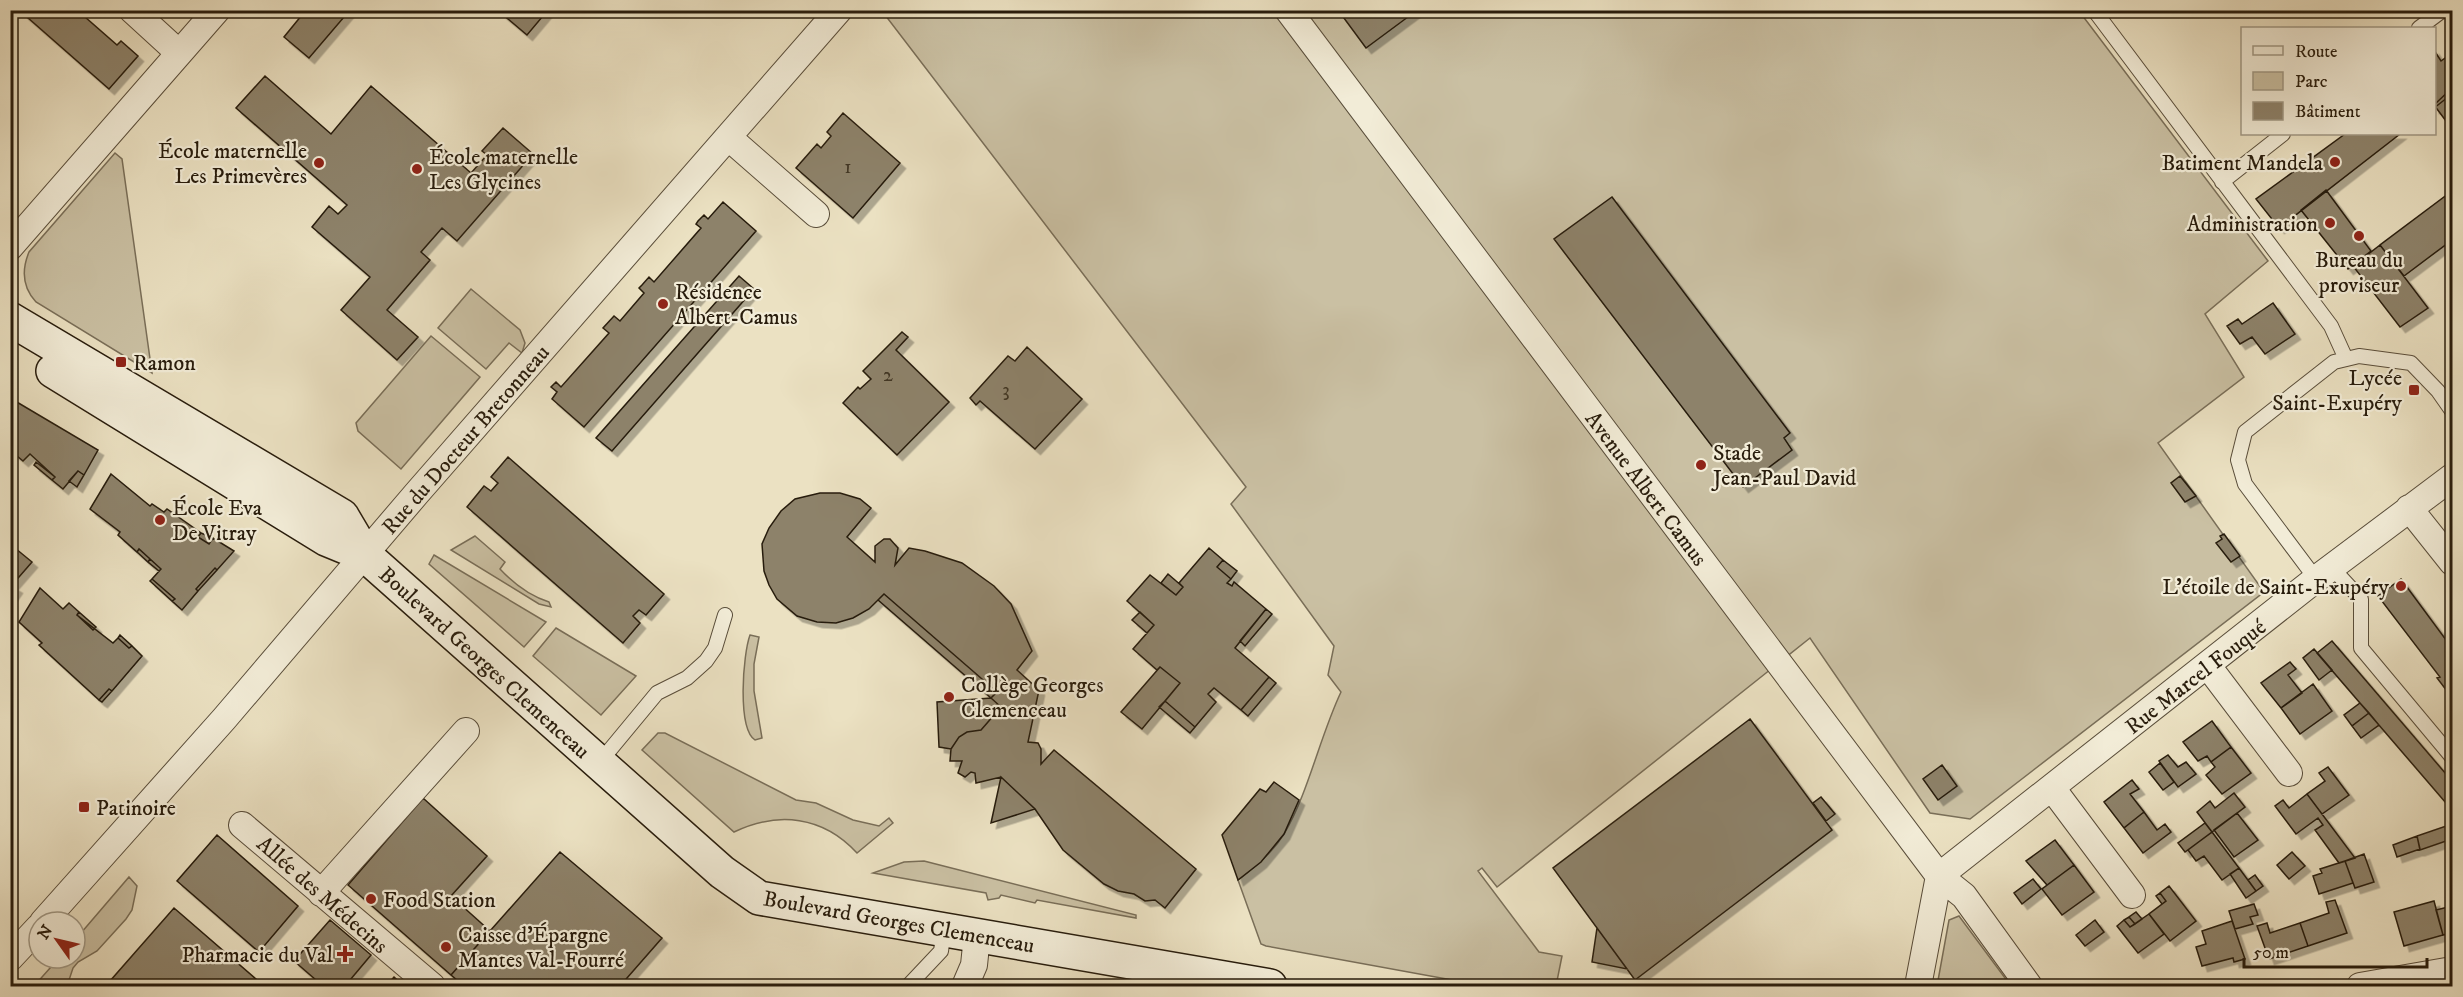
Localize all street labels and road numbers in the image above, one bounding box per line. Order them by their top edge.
street label: Rue du Docteur Bretonneau [376,340,556,540]
street label: Avenue Albert Camus [1579,406,1713,571]
street label: Boulevard Georges Clemenceau [373,561,595,765]
street label: Rue Marcel Fouqué [2120,614,2272,741]
street label: Allée des Médecins [251,831,393,960]
street label: Boulevard Georges Clemenceau [761,885,1036,960]

